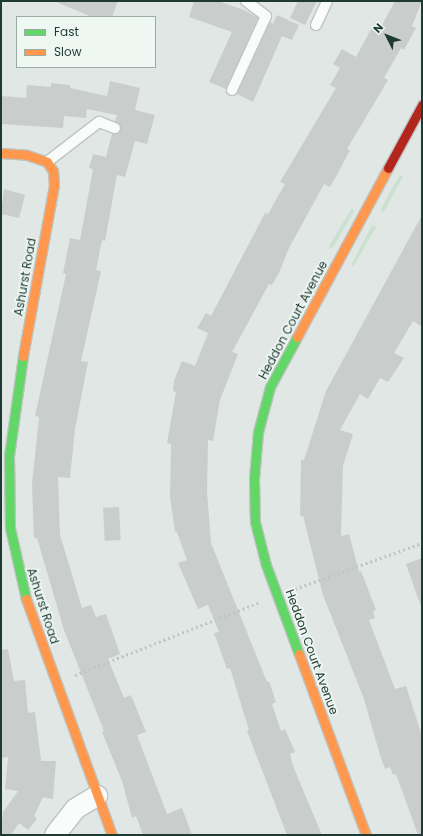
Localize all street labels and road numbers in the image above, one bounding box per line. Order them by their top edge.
street label: Ashurst Road [11,237,39,317]
street label: Heddon Court Avenue [256,258,330,382]
street label: Ashurst Road [24,566,62,646]
street label: Heddon Court Avenue [283,587,341,717]

